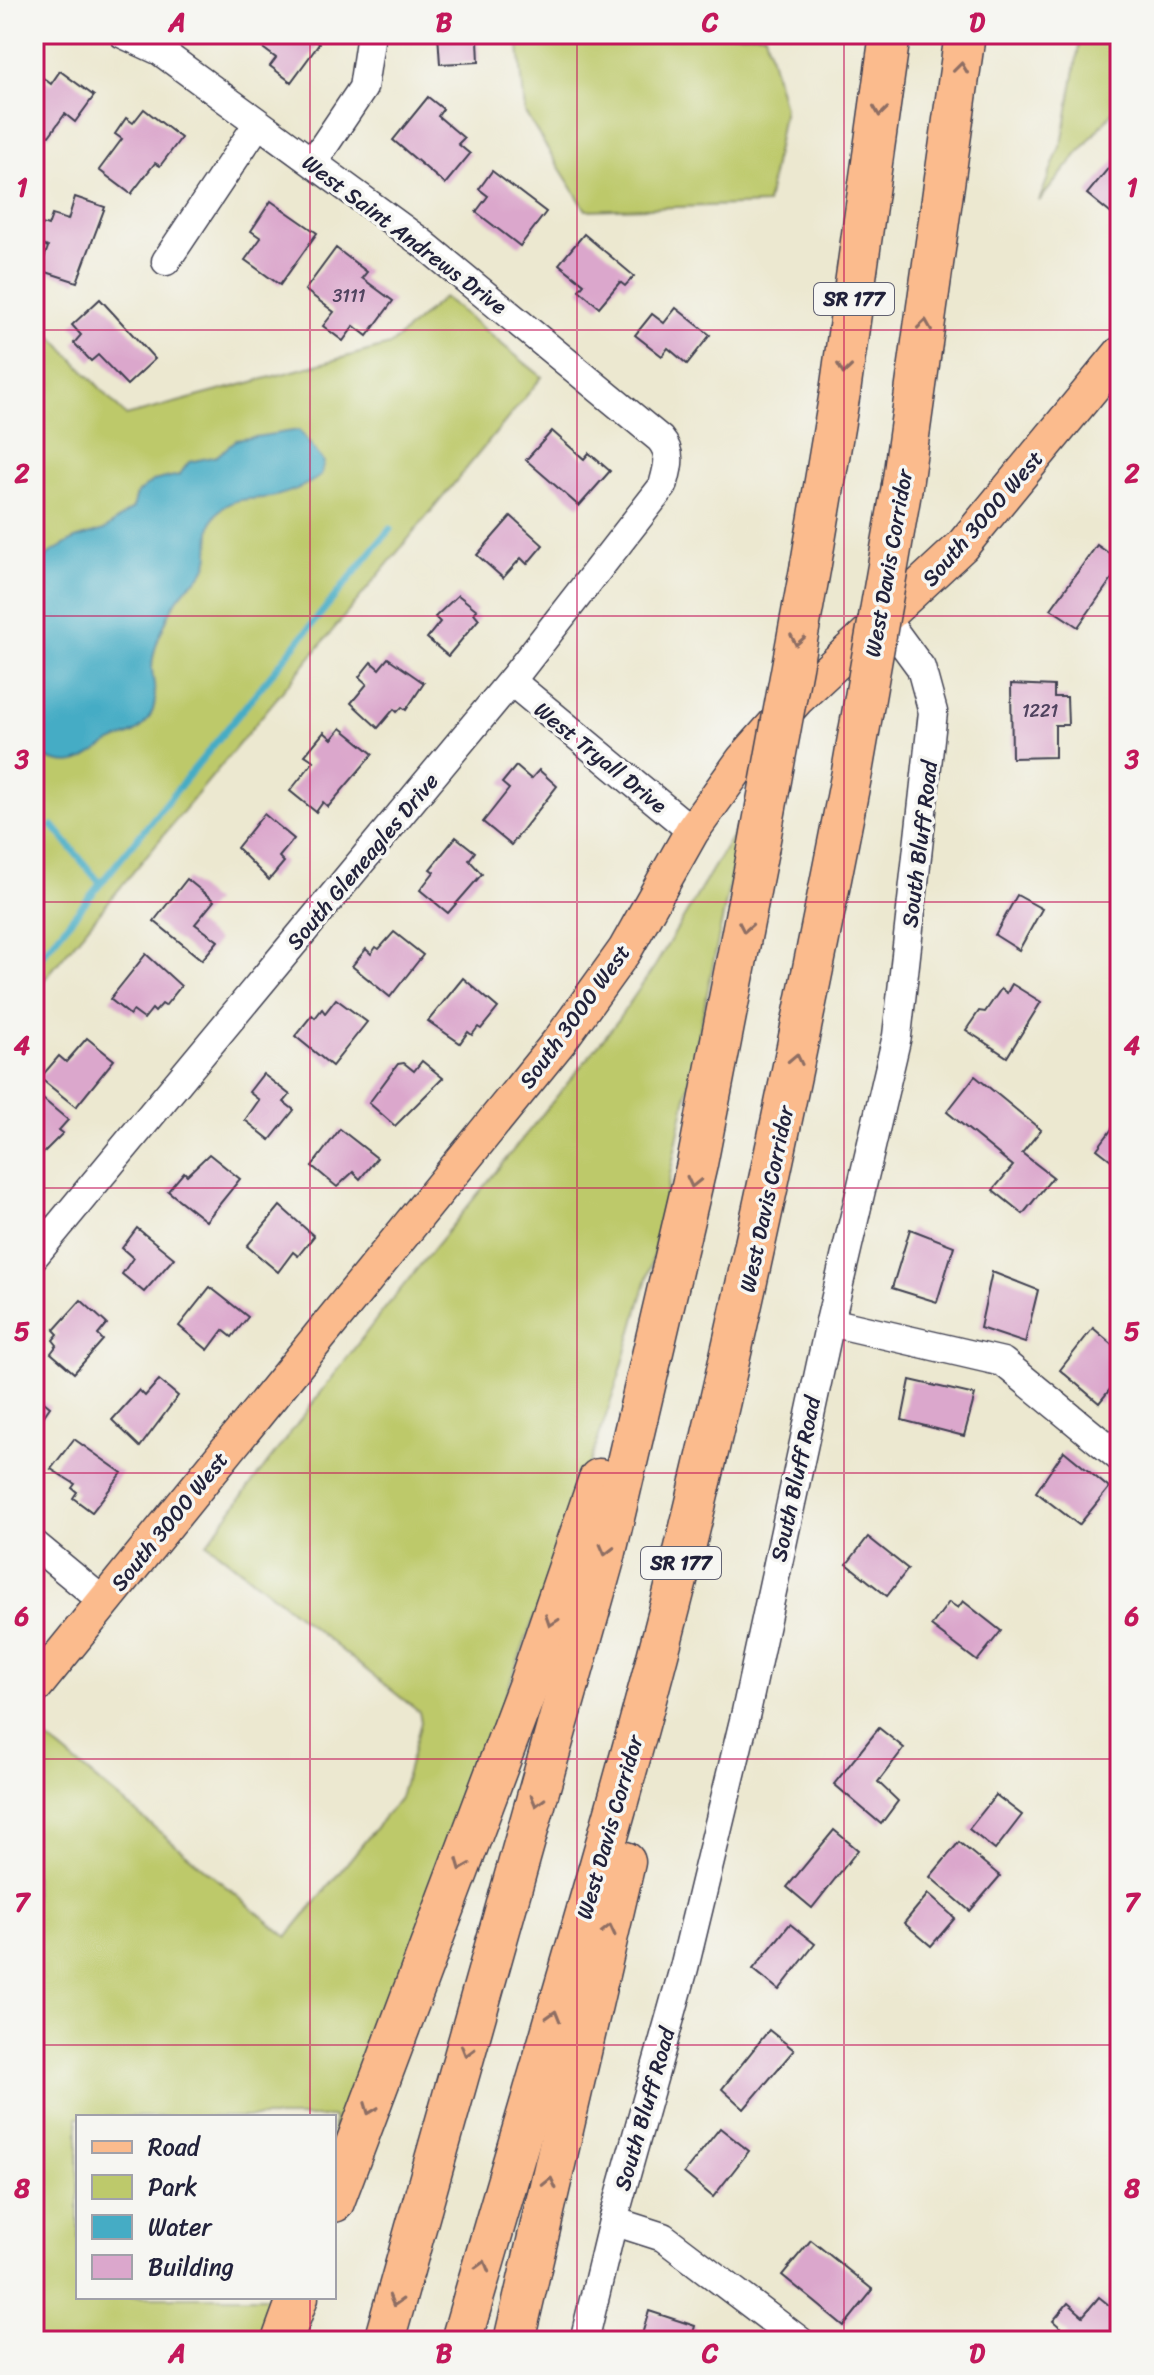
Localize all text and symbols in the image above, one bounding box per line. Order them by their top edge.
text: A [167,0,186,45]
text: B [436,0,453,45]
text: C [701,0,719,45]
text: D [969,0,985,45]
one-way arrow [952,61,969,75]
one-way arrow [871,105,888,118]
street label: West Saint Andrews Drive [293,144,516,325]
text: 1 [16,164,28,210]
text: 1 [1126,164,1138,210]
house number: 3111 [332,280,366,312]
road number: SR 177 [814,283,894,315]
one-way arrow [916,318,933,332]
one-way arrow [836,362,853,376]
street label: South 3000 West [912,441,1053,596]
text: 2 [13,450,30,496]
text: 2 [1123,450,1140,496]
street label: West Davis Corridor [853,464,925,660]
one-way arrow [789,634,806,647]
street label: West Tryall Drive [525,691,677,824]
house number: 1221 [1022,695,1058,727]
text: 3 [14,736,30,782]
text: 3 [1124,736,1140,782]
street label: South Bluff Road [890,757,949,930]
street label: South Gleneagles Drive [276,764,449,959]
one-way arrow [737,920,754,934]
street label: South 3000 West [508,935,641,1097]
text: 4 [14,1022,30,1068]
text: 4 [1124,1022,1140,1068]
one-way arrow [786,1052,803,1065]
street label: West Davis Corridor [728,1100,806,1296]
one-way arrow [685,1175,702,1188]
text: 5 [14,1308,30,1354]
text: 5 [1124,1308,1140,1354]
street label: South Bluff Road [759,1392,832,1565]
street label: South 3000 West [100,1442,239,1600]
one-way arrow [598,1543,615,1557]
road number: SR 177 [641,1547,721,1579]
text: 6 [14,1593,30,1639]
text: 6 [1124,1593,1140,1639]
one-way arrow [544,1613,560,1627]
street label: West Davis Corridor [565,1729,655,1924]
one-way arrow [530,1794,546,1808]
one-way arrow [455,1858,472,1872]
text: 7 [15,1879,32,1925]
text: 7 [1125,1879,1142,1925]
one-way arrow [600,1923,617,1937]
one-way arrow [545,2010,561,2024]
street label: South Bluff Road [603,2022,687,2195]
one-way arrow [460,2044,476,2058]
one-way arrow [363,2101,380,2115]
legend [76,2115,336,2299]
text: Road [148,2126,202,2168]
text: 8 [13,2165,30,2211]
text: 8 [1123,2165,1140,2211]
text: Park [148,2166,197,2208]
one-way arrow [541,2177,558,2190]
text: Water [148,2206,213,2248]
text: Building [148,2246,234,2288]
one-way arrow [473,2260,490,2273]
one-way arrow [388,2294,405,2308]
text: A [167,2330,186,2375]
text: B [436,2330,453,2375]
text: C [701,2330,719,2375]
text: D [969,2330,985,2375]

